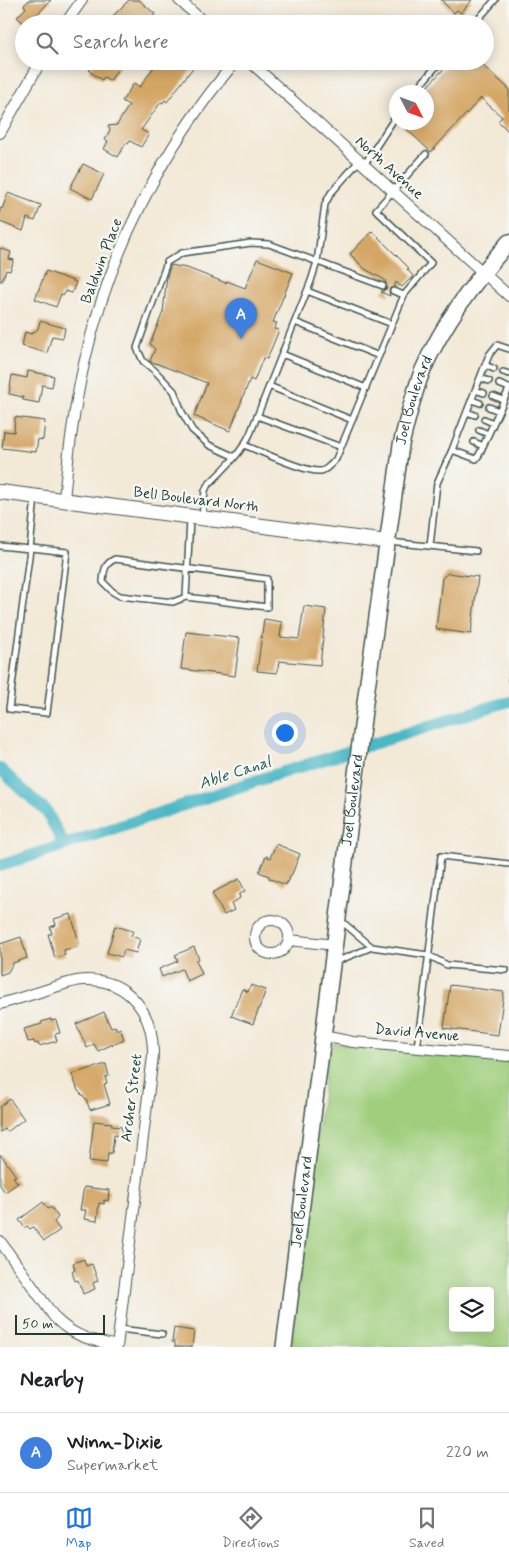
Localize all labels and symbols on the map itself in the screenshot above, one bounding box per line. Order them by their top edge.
north arrow [389,85,434,130]
street label: North Avenue [350,132,428,204]
street label: Baldwin Place [77,215,128,307]
pin: A [225,298,257,339]
street label: Joel Boulevard [391,352,438,447]
street label: Bell Boulevard North [132,482,260,518]
your location [272,720,298,746]
water label: Able Canal [196,751,276,794]
street label: Joel Boulevard [337,753,368,847]
street label: David Avenue [374,1019,460,1047]
street label: Archer Street [117,1052,147,1143]
street label: Joel Boulevard [287,1155,318,1249]
scale bar [15,1312,105,1335]

